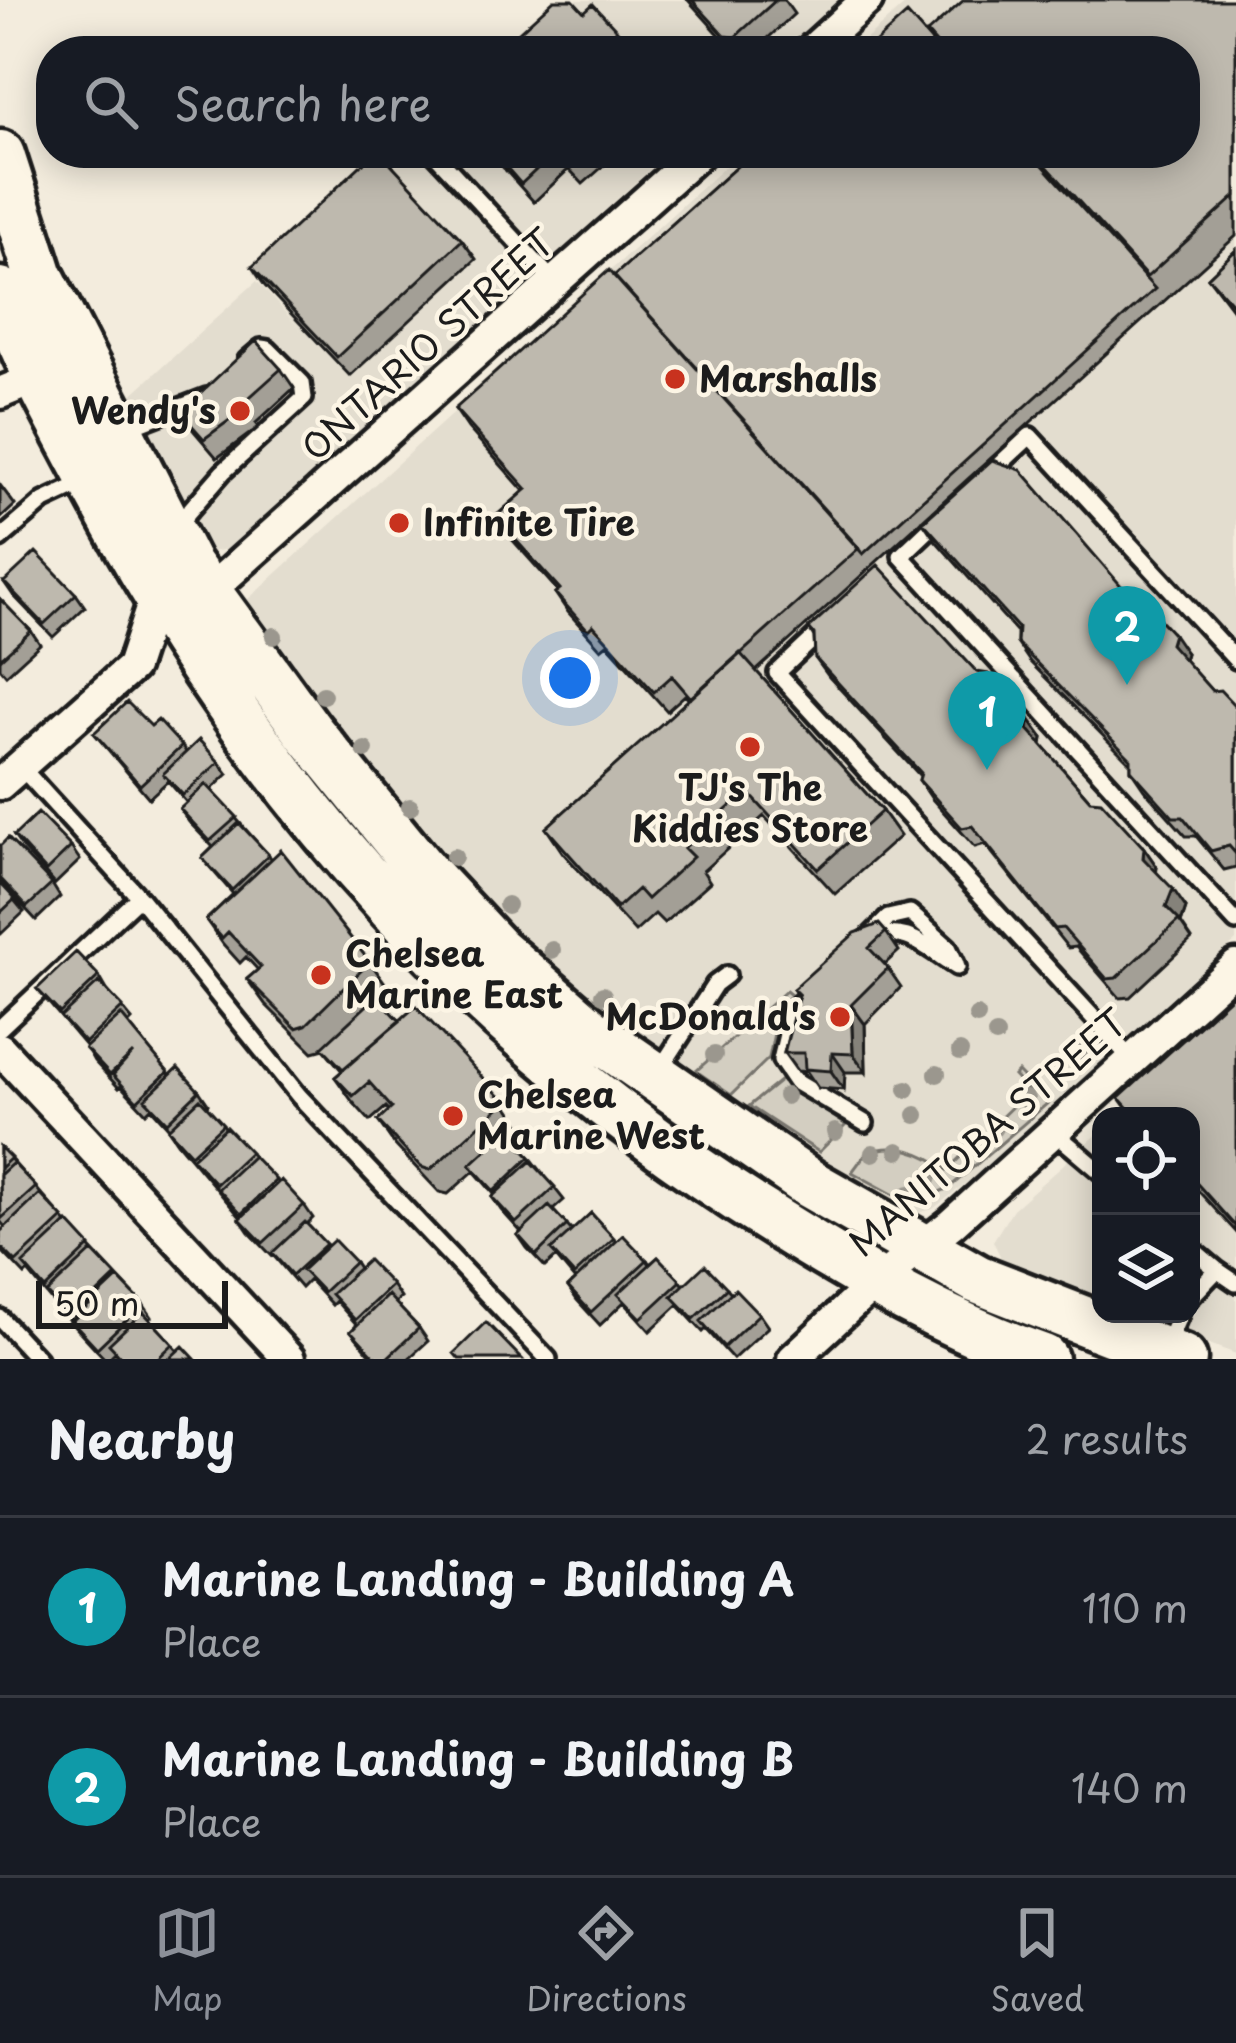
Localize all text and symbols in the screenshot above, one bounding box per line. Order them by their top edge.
search box [36,36,1200,168]
text: Search here [174,68,431,136]
icon: search [78,69,144,135]
street label: ONTARIO STREET [288,215,566,472]
place label: Marshalls [699,350,877,404]
marker: Marshalls [662,366,688,392]
place label: Wendy's [71,382,216,436]
marker: Wendy's [227,398,253,424]
place label: Infinite Tire [423,494,635,548]
marker: Infinite Tire [386,510,412,536]
pin: 2 [1088,586,1166,685]
your location [540,648,600,708]
pin: 1 [948,671,1026,770]
marker: TJ's The Kiddies Store [737,734,763,760]
place label: TJ's The Kiddies Store [632,759,868,854]
place label: Chelsea Marine East [345,925,563,1020]
marker: Chelsea Marine East [308,962,334,988]
place label: McDonald's [606,988,816,1042]
street label: MANITOBA STREET [836,995,1138,1268]
marker: McDonald's [827,1004,853,1030]
place label: Chelsea Marine West [477,1066,705,1161]
marker: Chelsea Marine West [440,1103,466,1129]
map controls [1092,1107,1200,1323]
button: locate [1092,1107,1200,1215]
button: layers [1092,1215,1200,1323]
scale bar [36,1275,228,1328]
text: 50 m [54,1277,140,1327]
text: Nearby [48,1399,235,1476]
text: 2 results [1026,1408,1188,1467]
text: Marine Landing - Building A [162,1543,794,1611]
text: 1 [78,1577,96,1636]
text: 110 m [1082,1577,1188,1636]
text: Place [162,1611,262,1670]
text: Marine Landing - Building B [162,1723,794,1791]
text: 2 [73,1757,101,1816]
text: 140 m [1071,1757,1188,1816]
text: Place [162,1791,262,1850]
tab: Map [152,1900,222,2022]
tab: Directions [526,1900,687,2022]
tab: Saved [990,1900,1084,2022]

